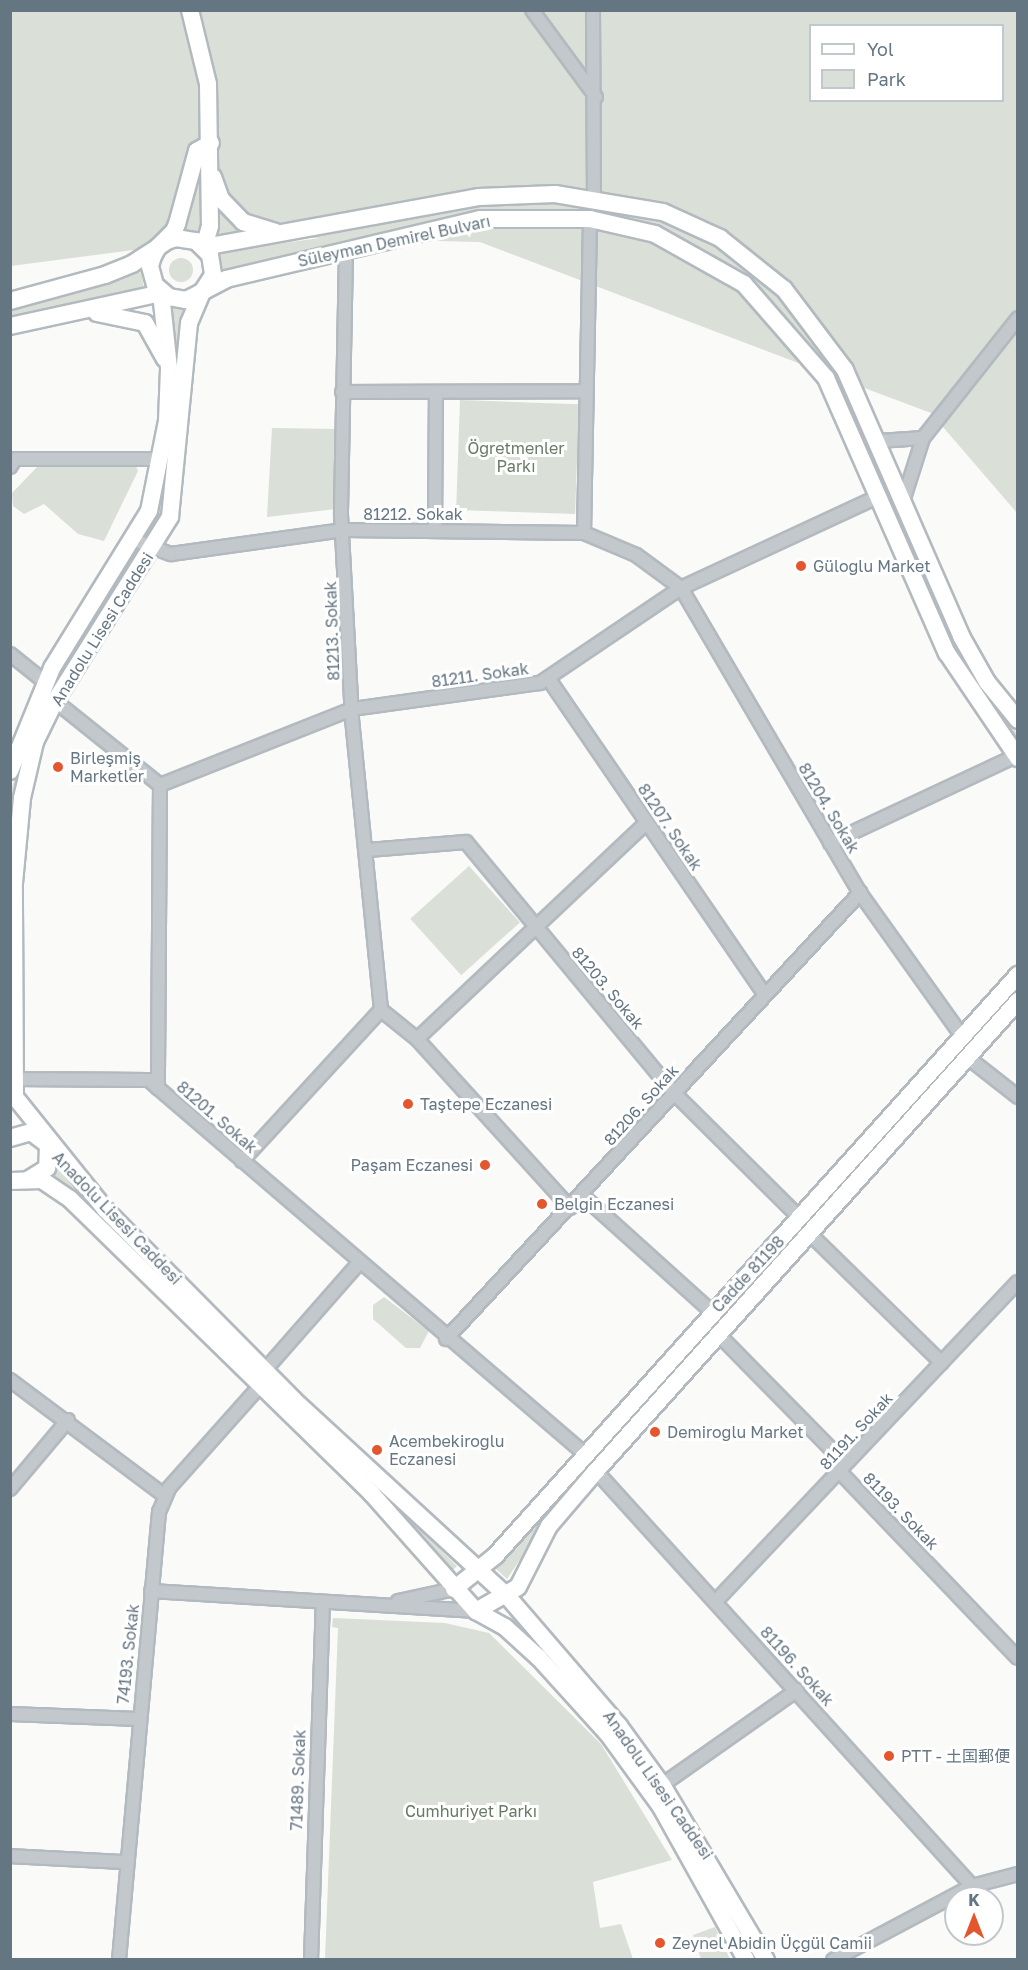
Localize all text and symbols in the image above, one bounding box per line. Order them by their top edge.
legend [809,24,1004,102]
text: Yol [867,38,894,60]
text: Park [867,68,906,90]
street label: Süleyman Demirel Bulvarı [296,211,492,271]
park label: Öğretmenler Parkı [467,438,565,476]
street label: 81212. Sokak [363,504,463,524]
street label: Anadolu Lisesi Caddesi [47,549,157,709]
place label: Güloğlu Market [813,556,931,576]
marker: Güloğlu Market [794,559,808,573]
street label: 81213. Sokak [321,581,343,681]
street label: 81211. Sokak [430,659,530,691]
place label: Birleşmiş Marketler [70,748,144,786]
street label: 81204. Sokak [794,759,864,857]
marker: Birleşmiş Marketler [51,760,65,774]
street label: 81207. Sokak [634,780,706,874]
street label: 81203. Sokak [568,943,648,1033]
street label: 81206. Sokak [600,1061,682,1149]
street label: 81201. Sokak [173,1077,261,1157]
place label: Taştepe Eczanesi [420,1094,552,1114]
marker: Taştepe Eczanesi [401,1097,415,1111]
street label: Anadolu Lisesi Caddesi [48,1148,186,1288]
place label: Paşam Eczanesi [351,1155,473,1175]
marker: Paşam Eczanesi [478,1158,492,1172]
place label: Belgin Eczanesi [554,1194,674,1214]
marker: Belgin Eczanesi [535,1197,549,1211]
street label: Cadde 81198 [708,1232,788,1316]
street label: 81191. Sokak [815,1388,897,1474]
place label: Demiroğlu Market [667,1422,804,1442]
marker: Demiroğlu Market [648,1425,662,1439]
place label: Acembekiroğlu Eczanesi [389,1431,504,1469]
marker: Acembekiroğlu Eczanesi [370,1443,384,1457]
street label: 81193. Sokak [859,1468,943,1554]
street label: 74193. Sokak [113,1603,143,1705]
street label: 81196. Sokak [756,1622,838,1710]
street label: Anadolu Lisesi Caddesi [599,1707,717,1863]
street label: 71489. Sokak [287,1729,309,1831]
place label: PTT - 土国郵便 [901,1746,1010,1766]
marker: PTT - 土国郵便 [882,1749,896,1763]
park label: Cumhuriyet Parkı [405,1801,537,1821]
north arrow [944,1886,1004,1946]
text: K [968,1890,980,1910]
place label: Zeynel Abidin Üçgül Camii [672,1933,872,1953]
marker: Zeynel Abidin Üçgül Camii [653,1936,667,1950]

